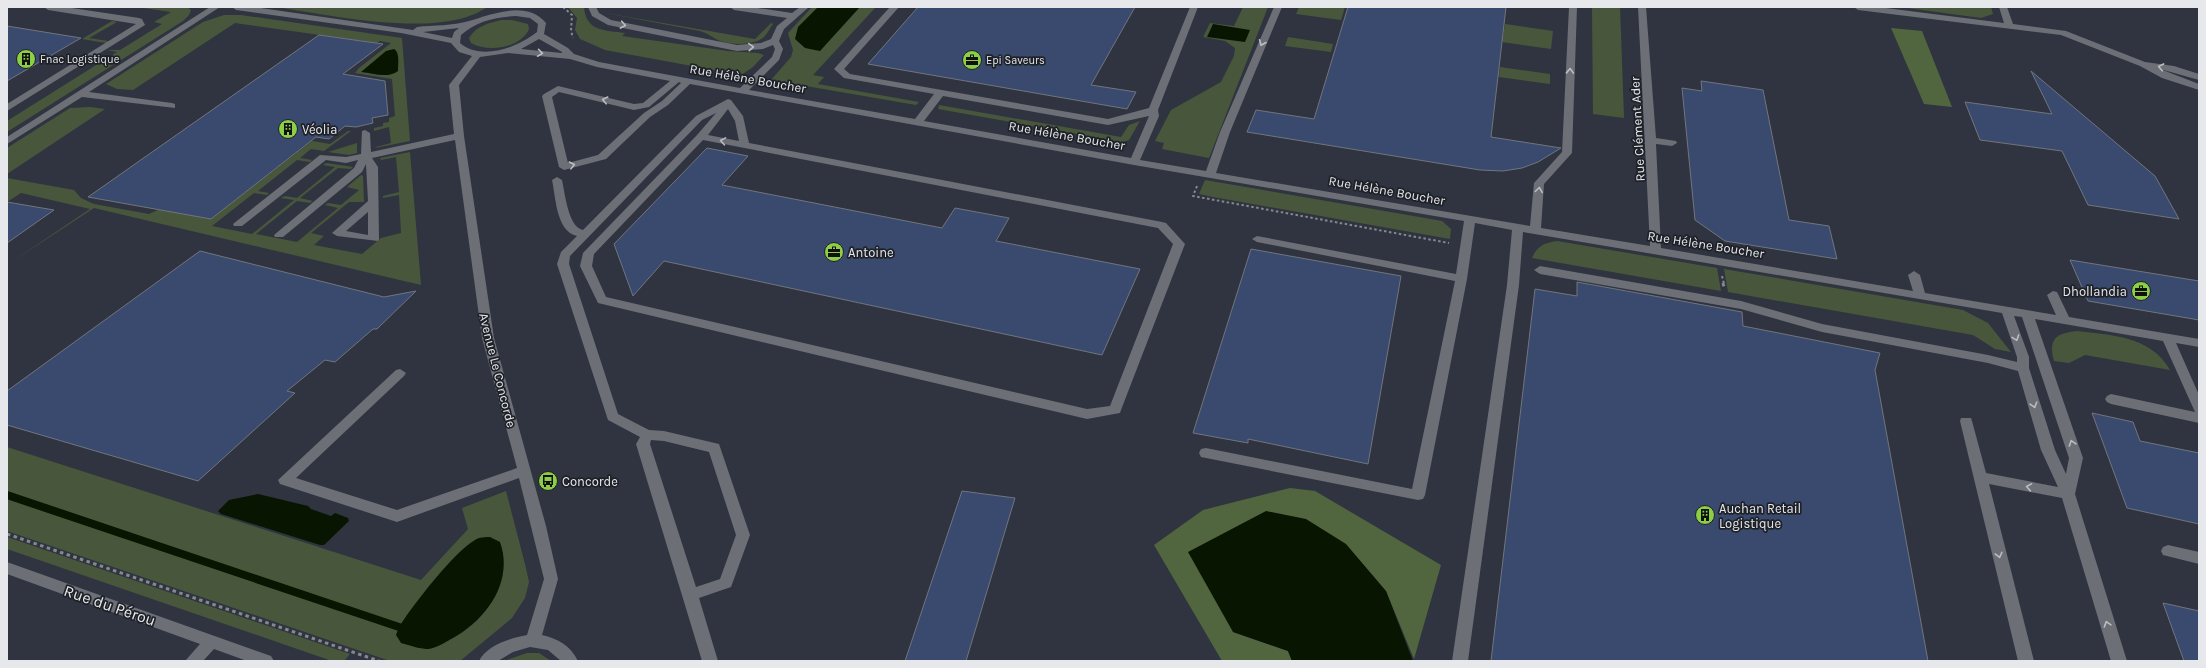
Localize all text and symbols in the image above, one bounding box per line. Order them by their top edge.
one-way arrow [620,21,626,29]
one-way arrow [1259,39,1267,46]
one-way arrow [748,42,754,51]
building icon: Fnac Logistique [15,48,37,70]
one-way arrow [537,48,543,57]
office icon: Epi Saveurs [961,49,983,71]
place label: Fnac Logistique [40,53,120,66]
place label: Epi Saveurs [986,54,1045,67]
street label: Rue Hélène Boucher [689,61,808,96]
one-way arrow [2158,63,2165,72]
one-way arrow [1566,68,1575,74]
street label: Rue Clément Ader [1627,76,1648,182]
one-way arrow [602,97,609,105]
building icon: Véolia [277,118,299,140]
street label: Rue Hélène Boucher [1008,118,1127,153]
place label: Véolia [302,122,337,137]
one-way arrow [720,137,726,145]
one-way arrow [569,161,575,169]
street label: Rue Hélène Boucher [1328,173,1447,208]
one-way arrow [1534,187,1543,193]
street label: Rue Hélène Boucher [1647,228,1766,261]
office icon: Antoine [823,241,845,263]
place label: Antoine [848,245,894,260]
office icon: Dhollandia [2130,280,2152,302]
place label: Dhollandia [2062,284,2127,299]
street label: Avenue Le Concorde [476,311,519,429]
one-way arrow [2012,334,2020,341]
one-way arrow [2029,402,2038,409]
one-way arrow [2068,440,2076,447]
bus stop icon: Concorde [537,470,559,492]
place label: Concorde [562,474,618,489]
one-way arrow [2026,484,2032,492]
place label: Auchan Retail Logistique [1719,501,1801,532]
building icon: Auchan Retail Logistique [1694,504,1716,526]
one-way arrow [1994,551,2003,558]
street label: Rue du Pérou [61,581,158,630]
one-way arrow [2103,620,2112,627]

